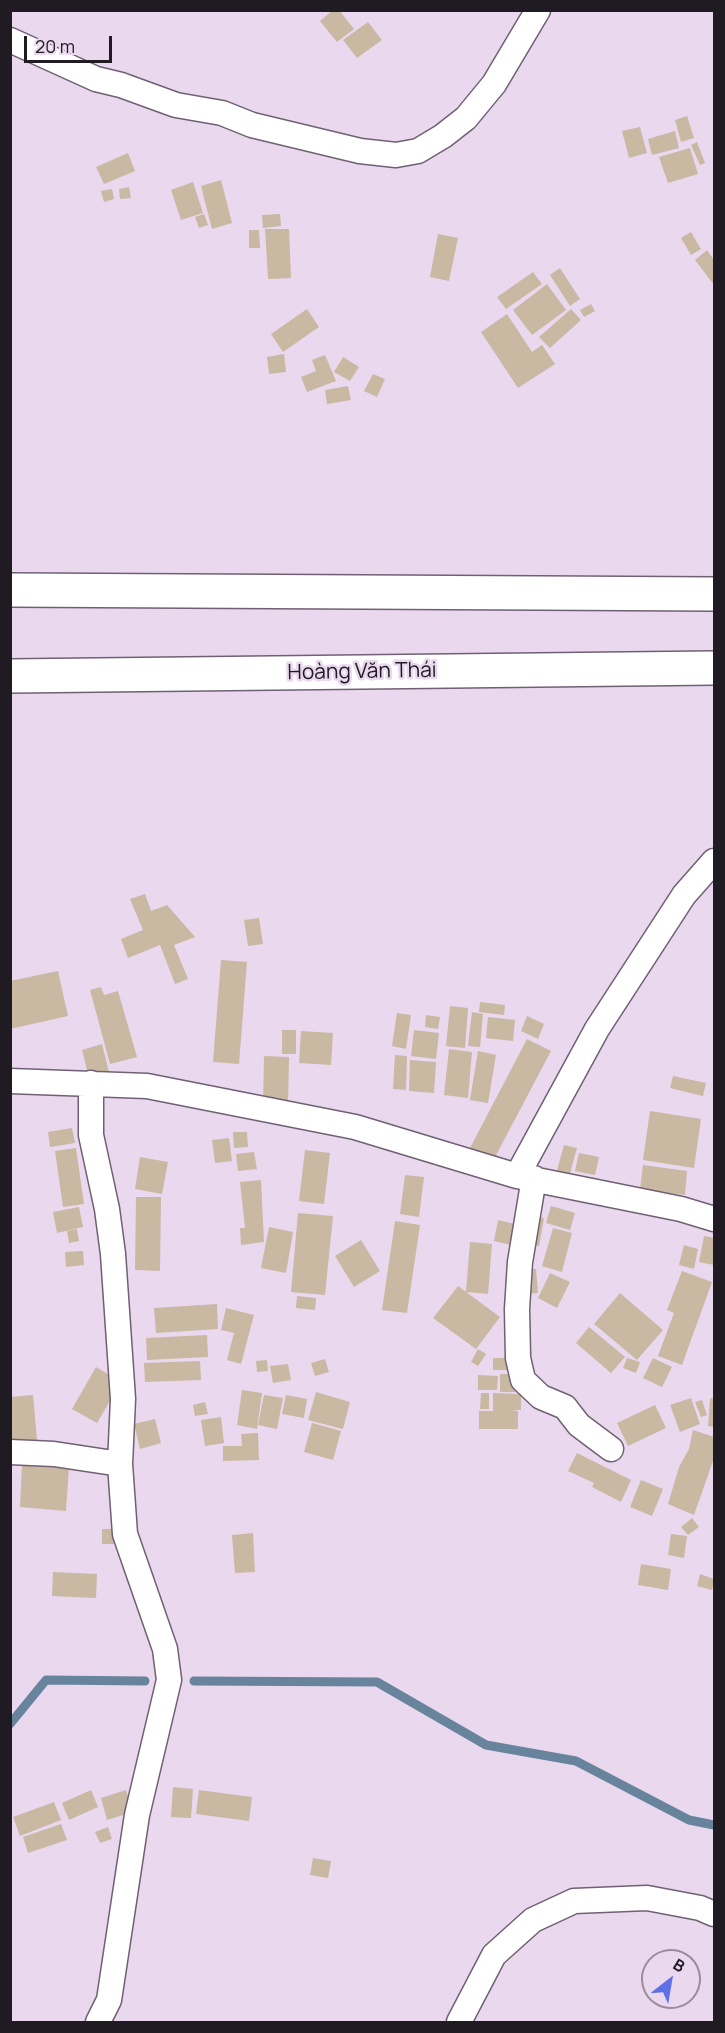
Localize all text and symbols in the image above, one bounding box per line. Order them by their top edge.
scale bar [27,24,116,62]
text: 20 m [35,34,75,58]
street label: Hoàng Văn Thái [287,658,437,686]
north arrow [641,1949,701,2009]
text: B [669,1953,689,1977]

